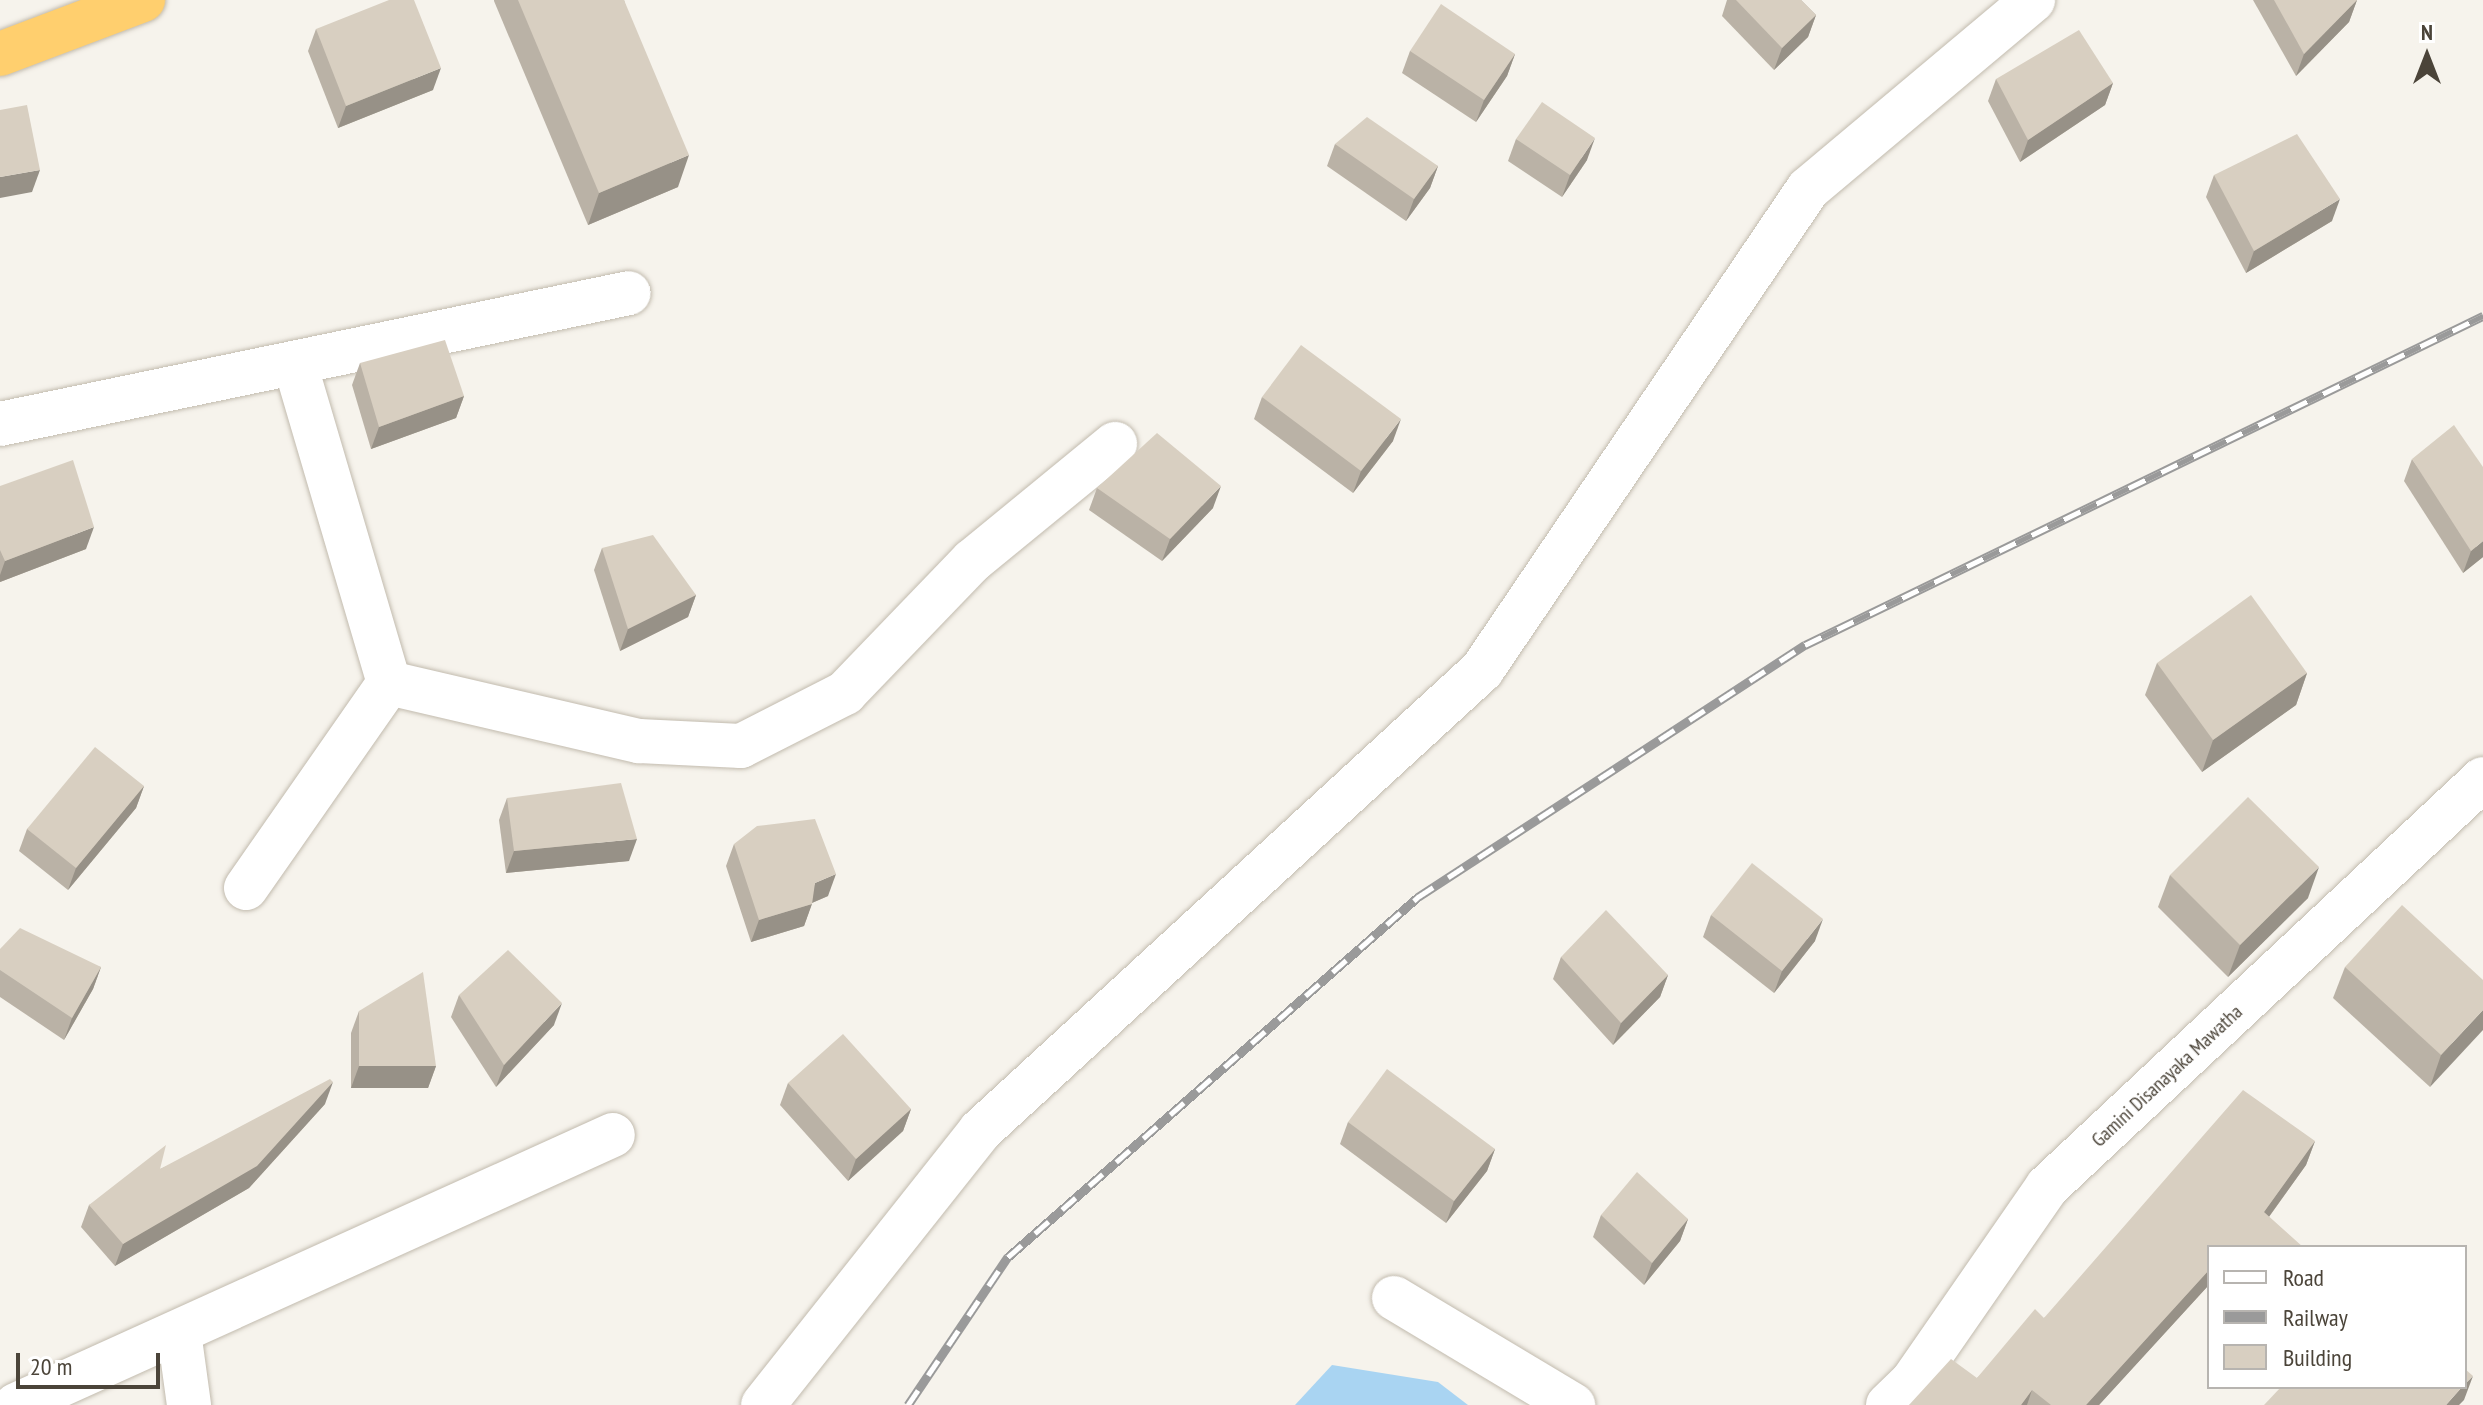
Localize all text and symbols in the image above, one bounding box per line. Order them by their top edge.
north arrow [2387,16,2467,96]
text: N [2421,18,2433,46]
street label: Gamini Disanayaka Mawatha [2087,1000,2247,1152]
legend [2207,1245,2467,1389]
text: Road [2283,1262,2324,1293]
text: Railway [2283,1302,2348,1333]
scale bar [20,1337,164,1387]
text: Building [2283,1342,2352,1373]
text: 20 m [30,1351,72,1382]

